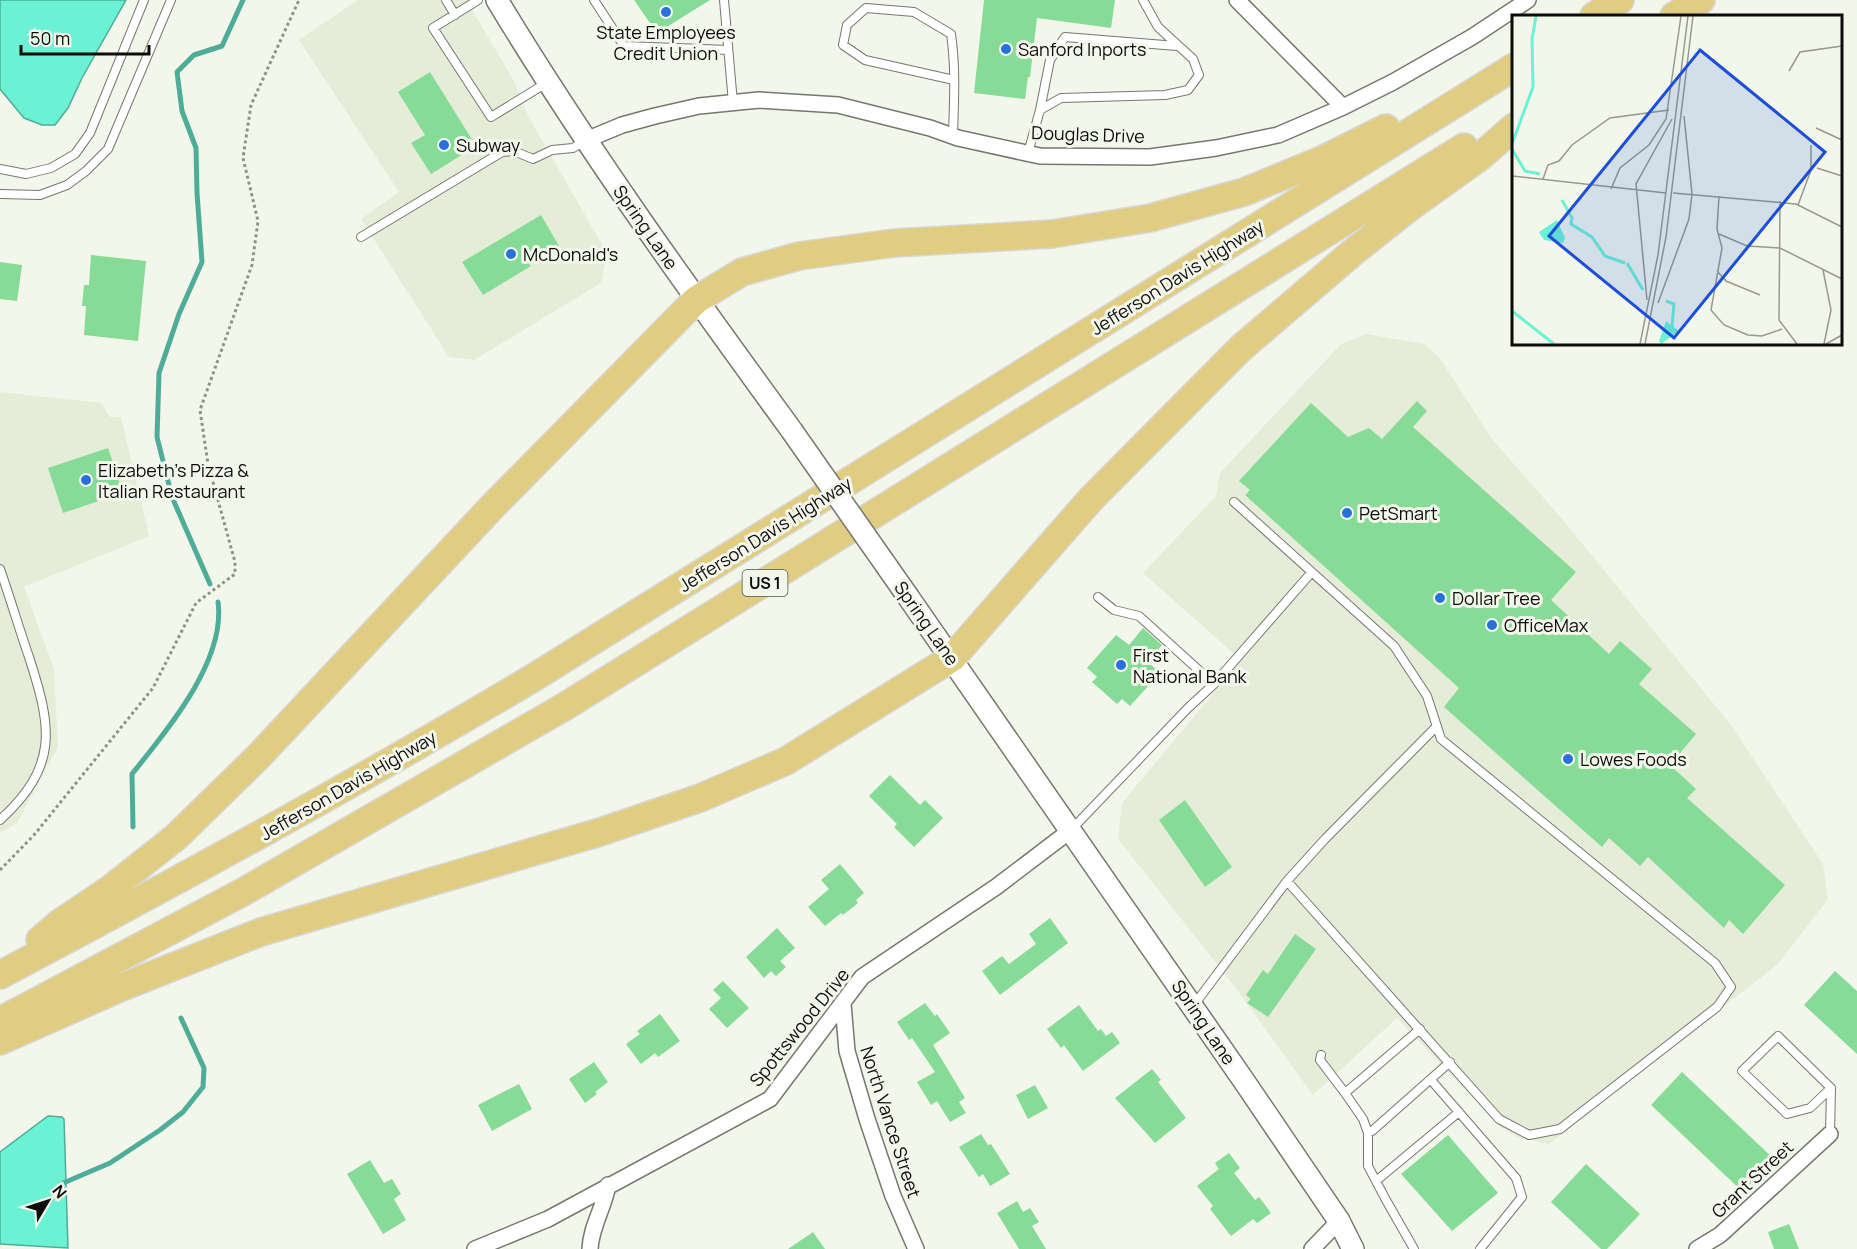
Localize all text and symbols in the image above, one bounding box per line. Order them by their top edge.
marker: State Employees Credit Union [659,5,673,19]
inset map [1512,15,1842,345]
scale bar [21,18,148,56]
place label: State Employees Credit Union [596,20,736,65]
text: 50 m [30,26,70,50]
place label: Sanford Inports [1018,37,1146,61]
marker: Sanford Inports [999,42,1013,56]
street label: Douglas Drive [1031,120,1145,148]
place label: Subway [456,133,521,157]
marker: Subway [437,138,451,152]
street label: Spring Lane [608,180,684,274]
street label: Jefferson Davis Highway [1086,214,1268,340]
place label: McDonald's [523,242,618,266]
marker: McDonald's [504,247,518,261]
place label: Elizabeth’s Pizza & Italian Restaurant [98,458,249,503]
street label: Jefferson Davis Highway [674,471,856,597]
marker: Elizabeth’s Pizza & Italian Restaurant [79,473,93,487]
place label: PetSmart [1359,501,1438,525]
marker: PetSmart [1340,506,1354,520]
road number: US 1 [742,570,788,596]
street label: Spring Lane [889,576,965,670]
place label: Dollar Tree [1452,586,1540,610]
marker: Dollar Tree [1433,591,1447,605]
place label: OfficeMax [1504,613,1589,637]
marker: OfficeMax [1485,618,1499,632]
place label: First National Bank [1133,643,1248,688]
marker: First National Bank [1114,658,1128,672]
street label: Jefferson Davis Highway [256,724,441,845]
place label: Lowes Foods [1580,747,1687,771]
marker: Lowes Foods [1561,752,1575,766]
street label: Spottswood Drive [744,963,854,1091]
street label: Spring Lane [1167,975,1241,1069]
street label: North Vance Street [855,1043,927,1201]
street label: Grant Street [1706,1135,1798,1223]
north arrow [18,1171,78,1231]
text: N [47,1180,72,1203]

